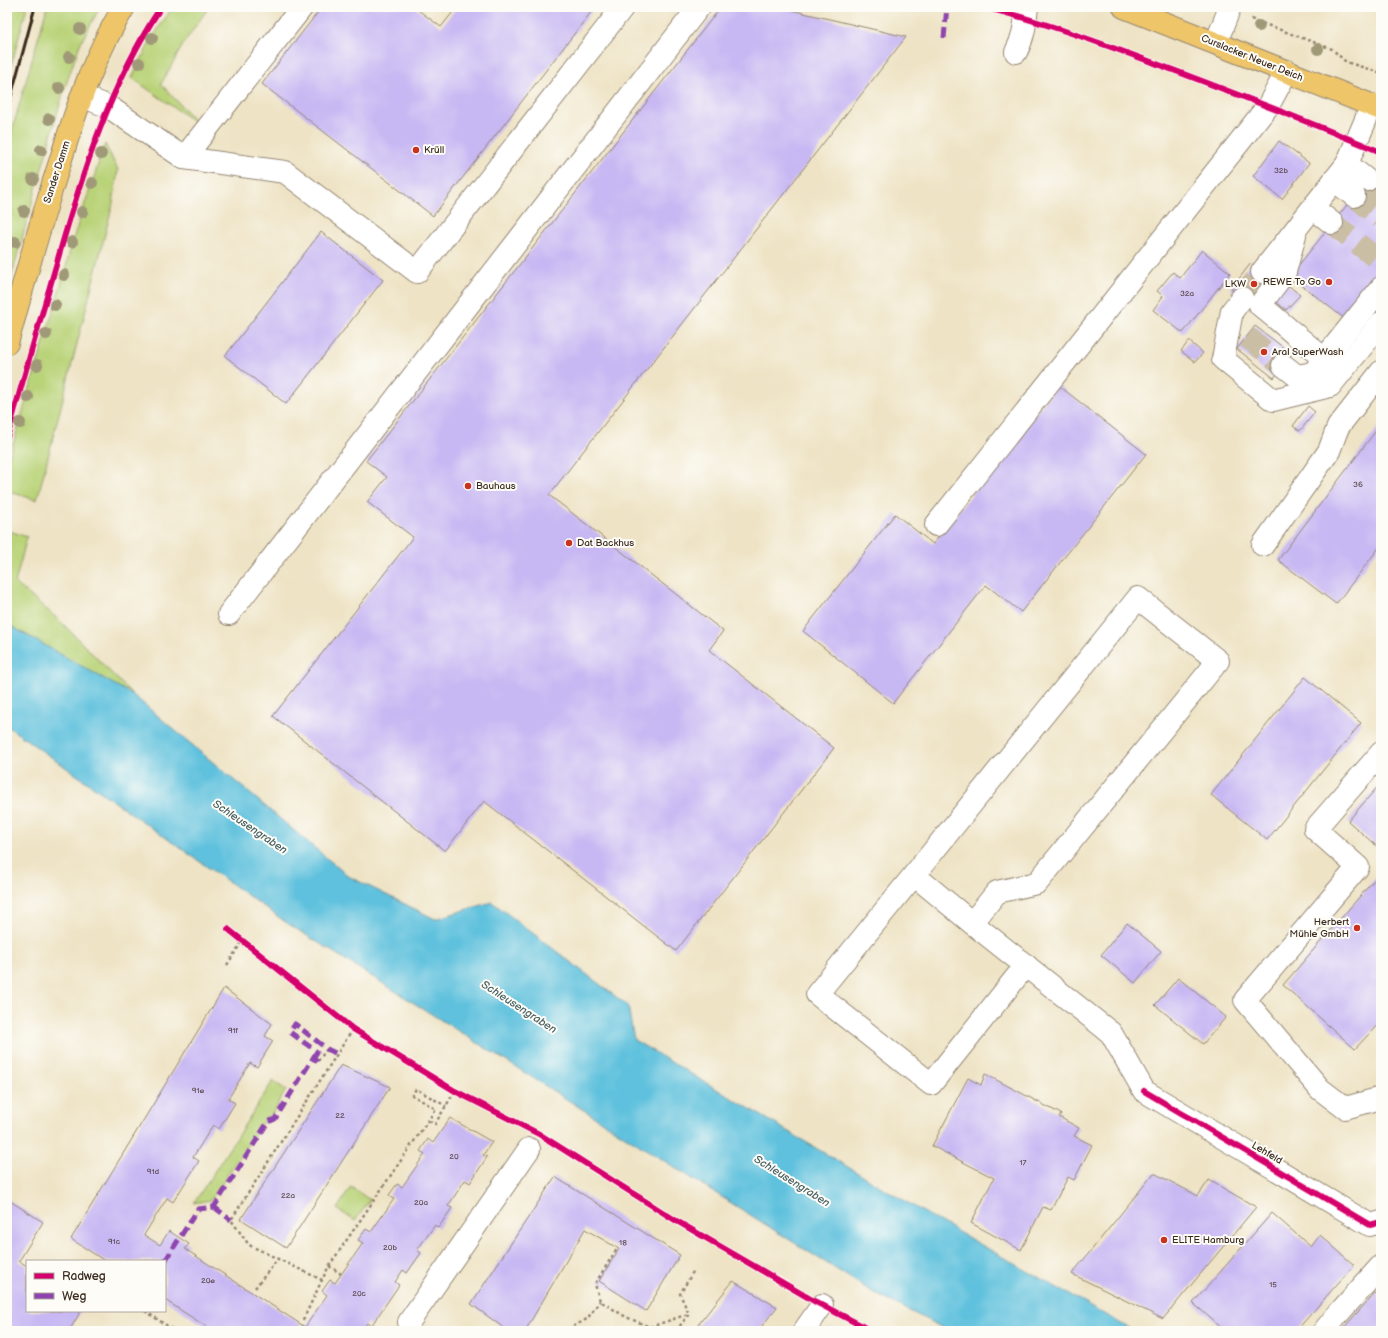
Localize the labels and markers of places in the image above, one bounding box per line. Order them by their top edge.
place label: Krüll [424,144,444,156]
marker: Krüll [411,145,421,155]
place label: REWE To Go [1263,276,1321,288]
marker: REWE To Go [1324,277,1334,287]
place label: LKW [1225,278,1246,290]
marker: LKW [1249,279,1259,289]
place label: Aral SuperWash [1272,346,1344,358]
marker: Aral SuperWash [1259,347,1269,357]
place label: Bauhaus [476,480,516,492]
marker: Bauhaus [463,481,473,491]
place label: Dat Backhus [577,537,634,549]
marker: Dat Backhus [564,538,574,548]
place label: Herbert Mühle GmbH [1290,916,1349,940]
marker: Herbert Mühle GmbH [1352,923,1362,933]
place label: ELITE Hamburg [1172,1234,1245,1246]
marker: ELITE Hamburg [1159,1235,1169,1245]

